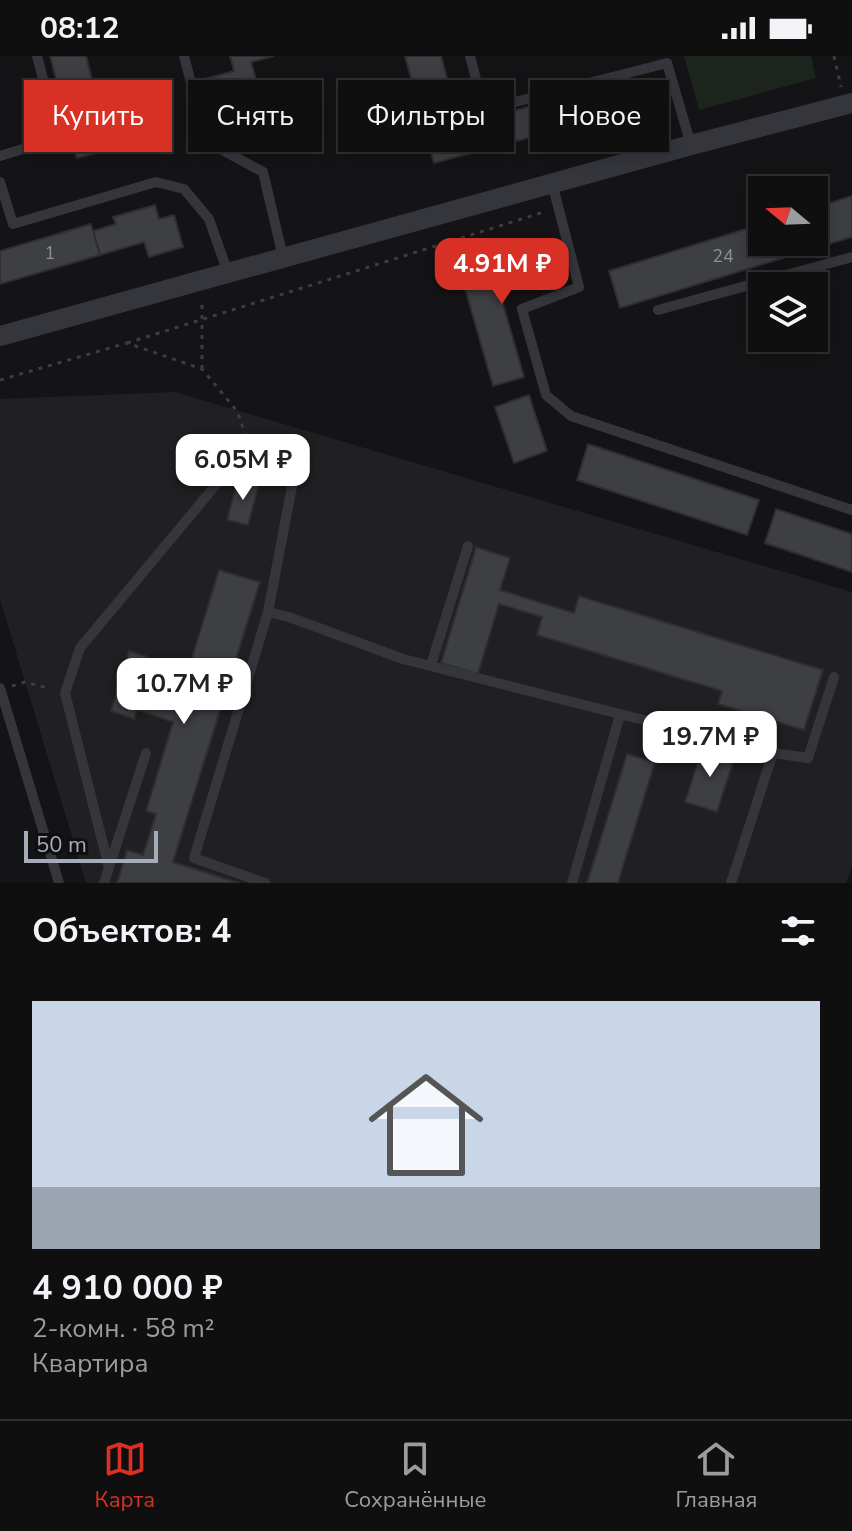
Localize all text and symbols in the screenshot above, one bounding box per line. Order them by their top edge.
text: 08:12 [40,8,119,49]
chip: Купить [24,80,172,152]
chip: Снять [188,80,322,152]
chip: Фильтры [338,80,514,152]
chip: Новое [530,80,669,152]
north arrow [748,176,828,256]
map controls [748,176,828,352]
pin: 4.91M ₽ [428,238,576,306]
house number: 1 [45,241,55,265]
house number: 24 [712,244,734,268]
text: 4.91M ₽ [453,246,551,281]
button: layers [748,272,828,352]
pin: 6.05M ₽ [169,434,317,502]
text: 6.05M ₽ [194,442,292,477]
pin: 10.7M ₽ [110,658,258,726]
text: 10.7M ₽ [135,666,233,701]
pin: 19.7M ₽ [636,711,784,779]
text: 19.7M ₽ [661,719,759,754]
scale bar [24,827,158,863]
text: 50 m [36,830,87,860]
text: Объектов: 4 [32,908,231,954]
icon: filters [776,909,820,953]
icon: home [354,1053,498,1197]
text: 4 910 000 ₽ [32,1265,223,1311]
text: 2-комн. · 58 m² [32,1311,215,1346]
text: Квартира [32,1346,148,1381]
tab: Карта [95,1437,155,1515]
tab: Сохранённые [344,1437,486,1515]
tab: Главная [675,1437,757,1515]

